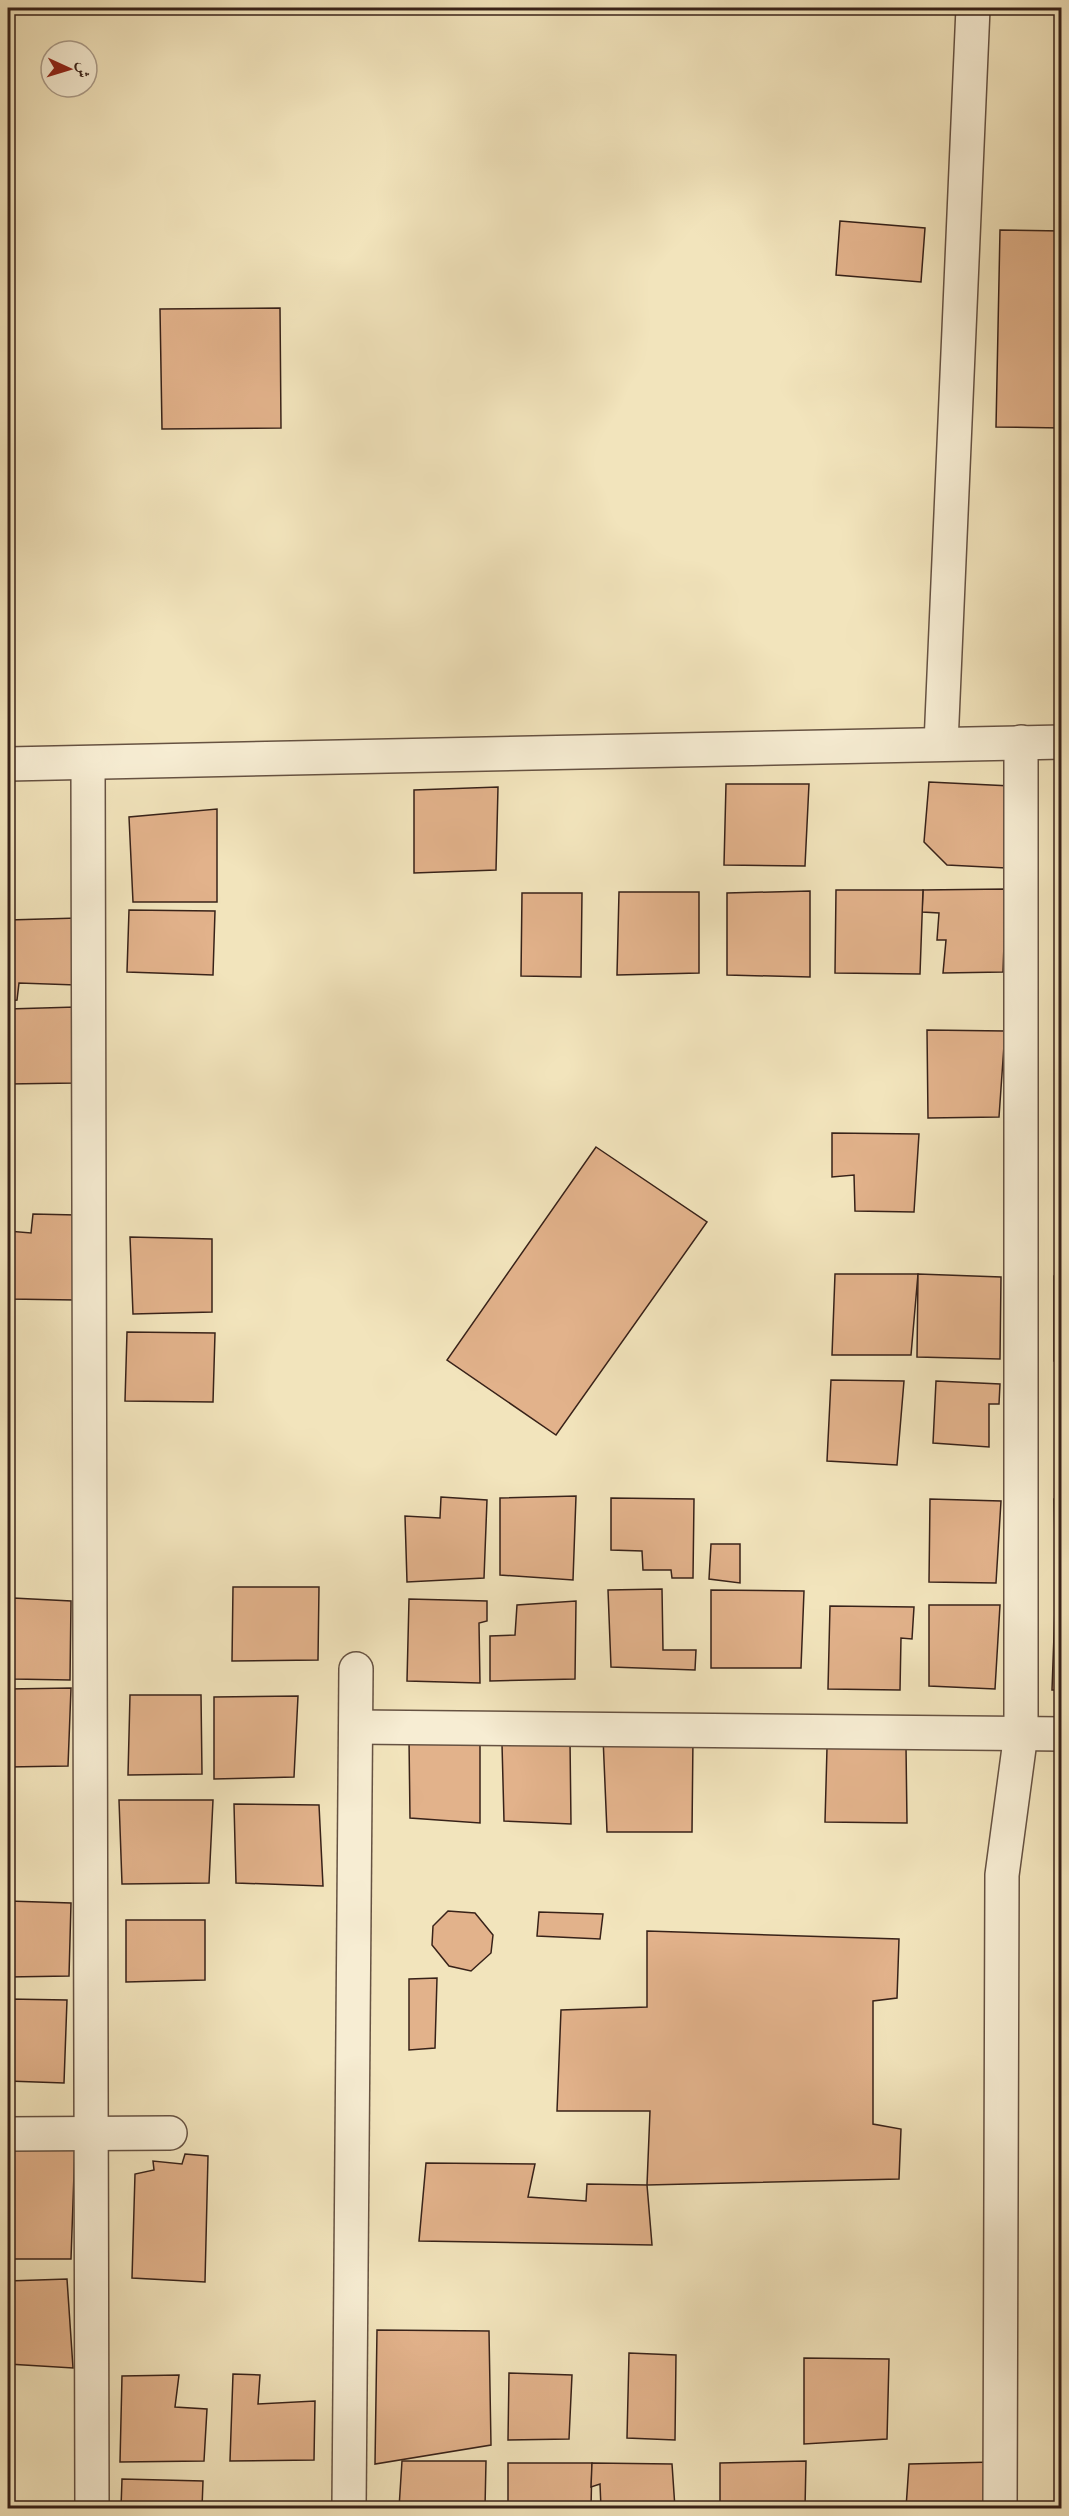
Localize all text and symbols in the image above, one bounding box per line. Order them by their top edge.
north arrow [39,39,99,99]
text: ش [72,61,93,79]

